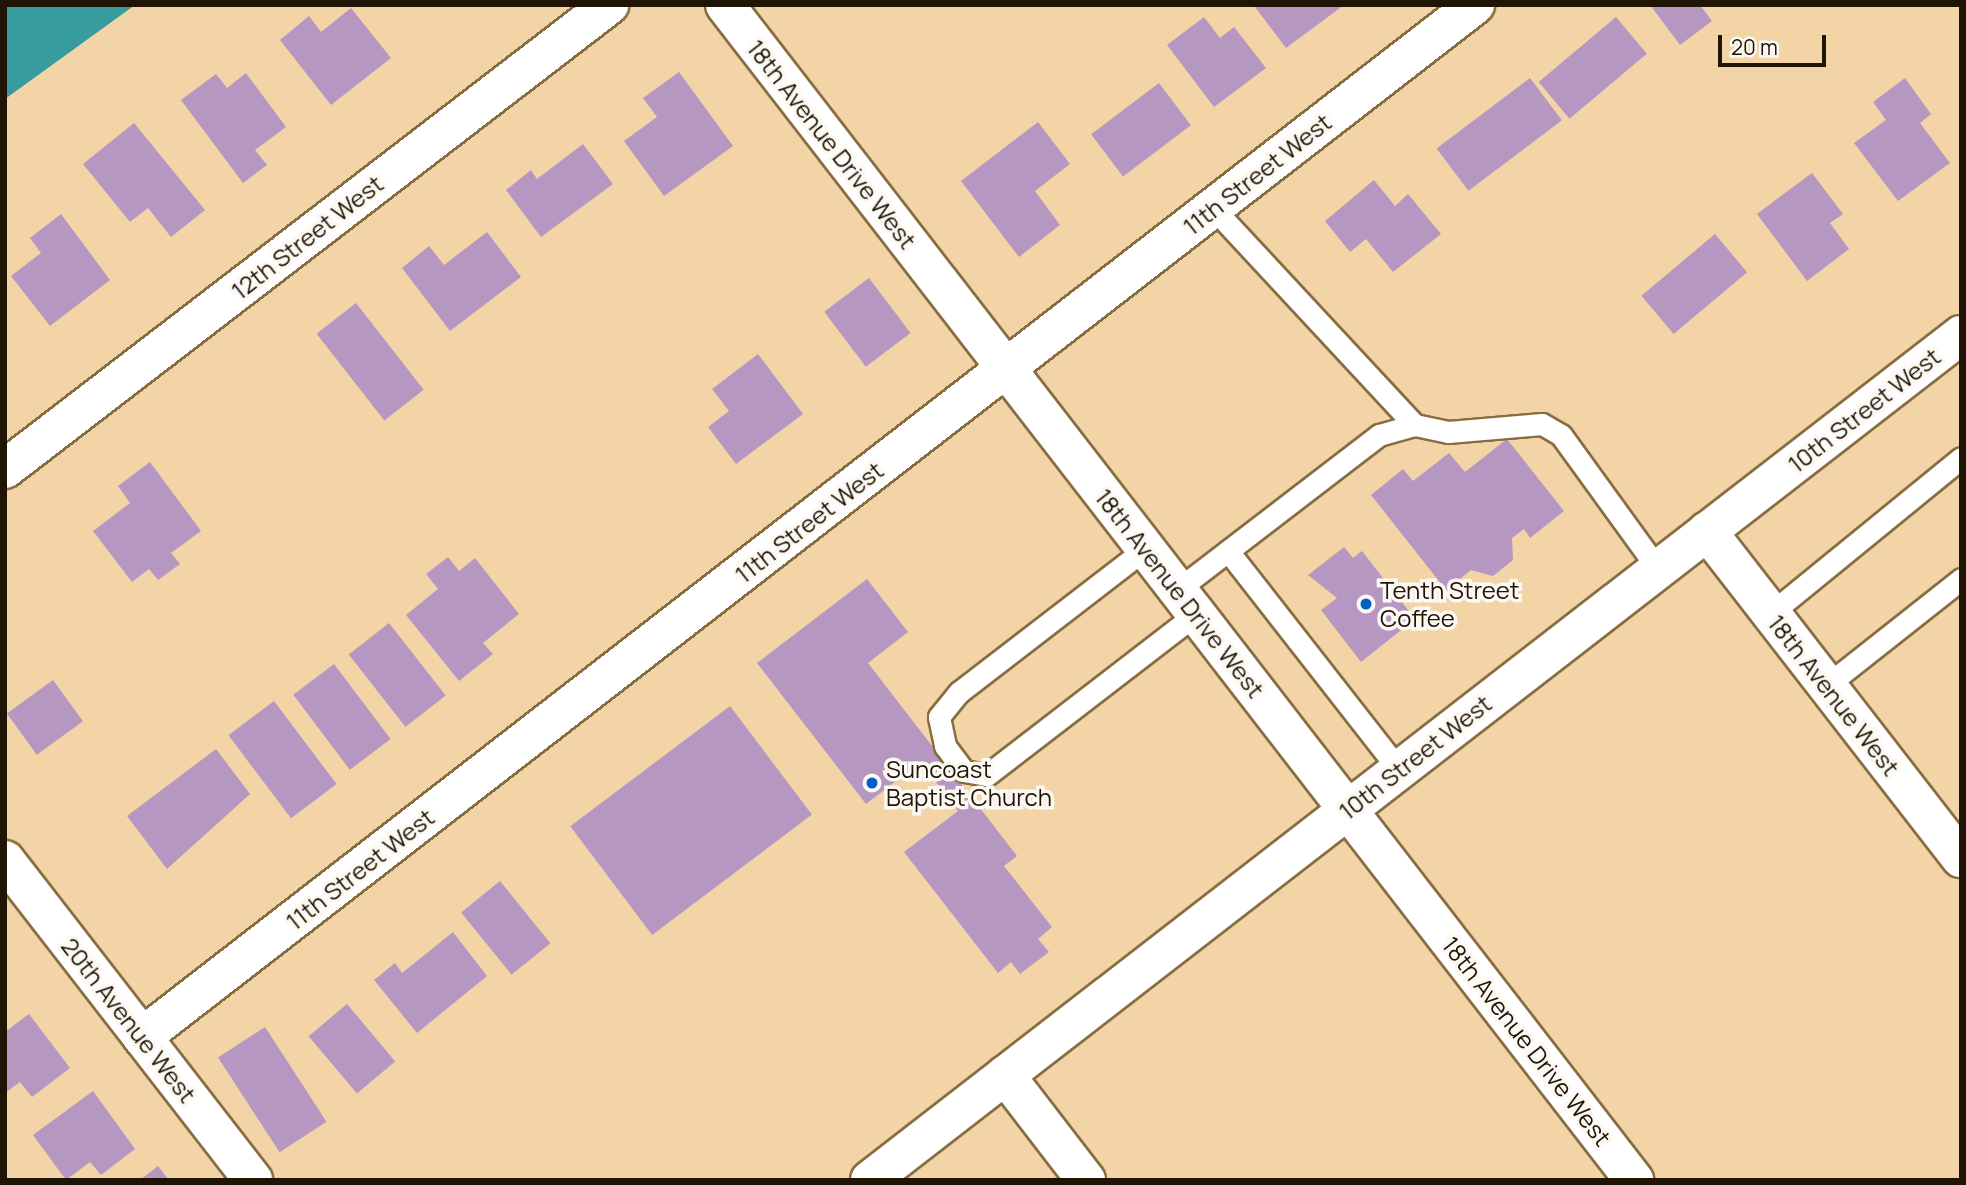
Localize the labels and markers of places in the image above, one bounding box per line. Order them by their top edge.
place label: Tenth Street Coffee [1380,576,1519,632]
marker: Tenth Street Coffee [1358,596,1374,612]
place label: Suncoast Baptist Church [886,755,1052,811]
marker: Suncoast Baptist Church [864,775,880,791]

